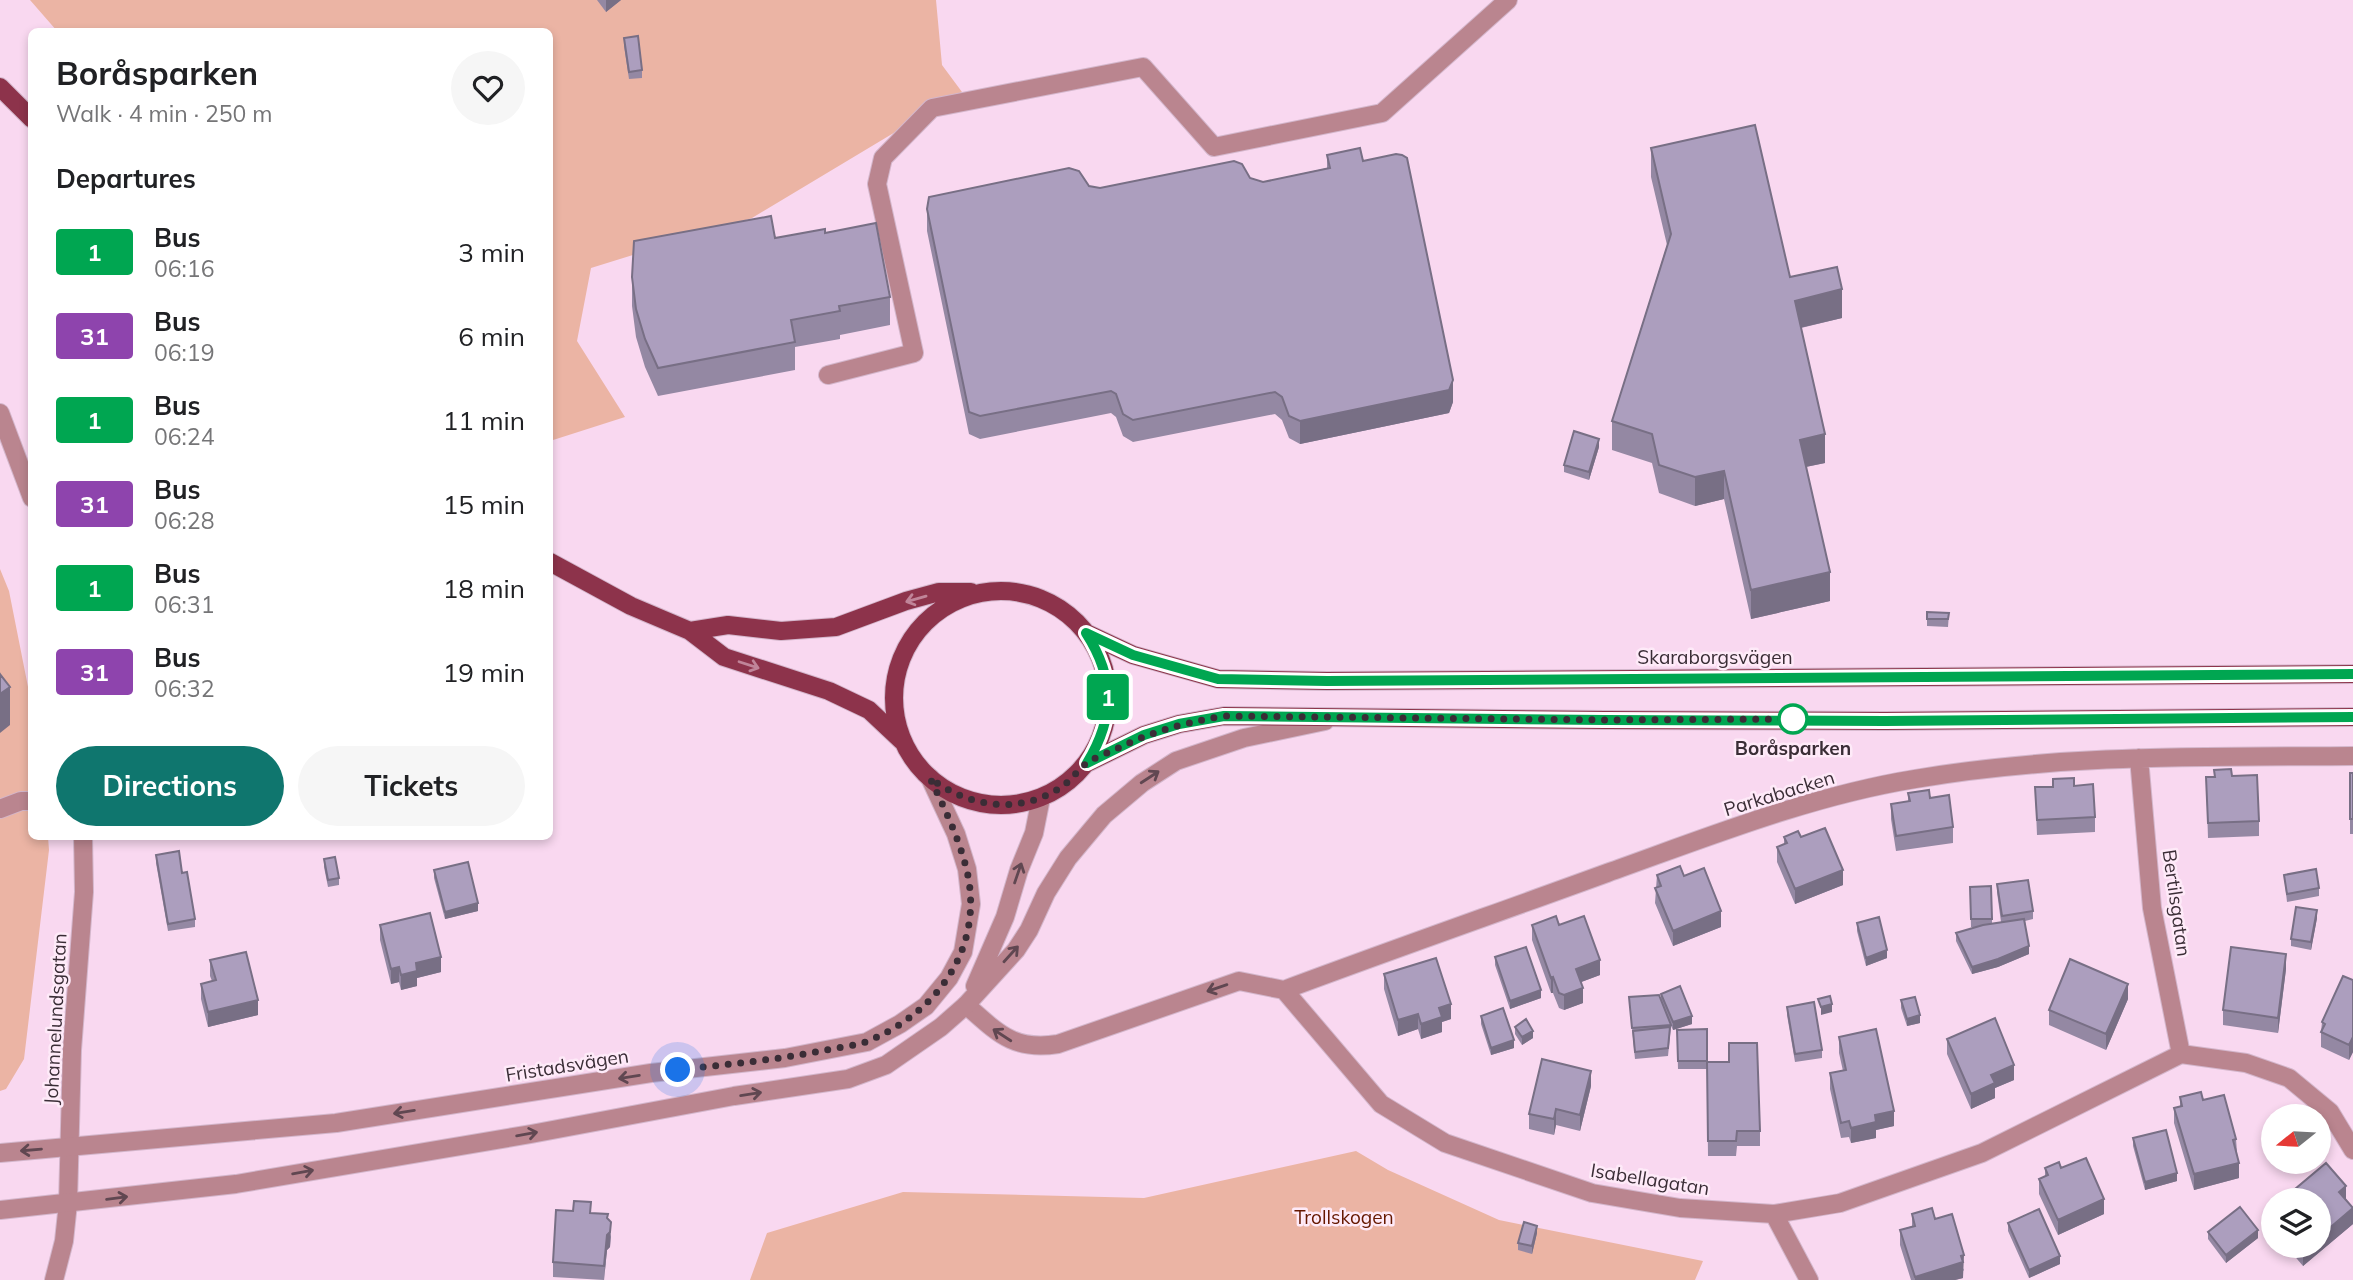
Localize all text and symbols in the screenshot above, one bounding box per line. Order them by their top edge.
button: heart [451,51,525,125]
text: Boråsparken [56,52,258,93]
text: Walk · 4 min · 250 m [56,99,273,128]
text: Departures [56,162,196,195]
text: Bus [154,221,200,254]
text: 3 min [458,236,525,269]
text: 1 [87,237,102,267]
text: 06:16 [154,254,214,283]
text: Bus [154,305,200,338]
text: 6 min [458,320,525,353]
text: 31 [80,321,109,351]
text: 06:19 [154,338,214,367]
text: Bus [154,389,200,422]
text: 11 min [443,404,525,437]
text: 1 [87,405,102,435]
text: 06:24 [154,422,214,451]
text: Bus [154,473,200,506]
text: 15 min [443,488,525,521]
text: 31 [80,489,109,519]
text: 06:28 [154,506,214,535]
text: Bus [154,557,200,590]
text: 18 min [443,572,525,605]
text: 1 [87,573,102,603]
text: 06:31 [154,590,214,619]
one-way arrow [905,593,927,606]
text: Bus [154,641,200,674]
street label: Skaraborgsvägen [1637,645,1793,669]
text: 19 min [443,656,525,689]
text: 31 [80,657,109,687]
one-way arrow [738,659,760,672]
text: 06:32 [154,674,214,703]
line badge: 1 [1085,674,1131,720]
text: 1 [1101,682,1115,712]
marker: Boråsparken [1778,704,1808,734]
place label: Boråsparken [1735,736,1851,760]
button: Directions [56,746,284,826]
button: Tickets [298,746,525,826]
street label: Parkabacken [1721,765,1837,821]
one-way arrow [1140,770,1160,784]
street label: Bertilsgatan [2158,848,2196,958]
one-way arrow [1013,863,1025,885]
street label: Johannelundsgatan [39,933,71,1105]
one-way arrow [1003,945,1019,963]
one-way arrow [1207,983,1229,995]
one-way arrow [993,1027,1013,1041]
street label: Fristadsvägen [504,1043,630,1087]
your location [660,1052,695,1087]
one-way arrow [618,1071,641,1084]
one-way arrow [739,1087,762,1100]
north arrow [2261,1104,2331,1174]
map controls [2261,1104,2331,1258]
one-way arrow [393,1106,416,1119]
one-way arrow [515,1127,538,1140]
one-way arrow [20,1144,43,1157]
street label: Isabellagatan [1589,1158,1711,1200]
one-way arrow [291,1165,314,1178]
button: layers [2261,1188,2331,1258]
one-way arrow [105,1191,127,1204]
park label: Trollskogen [1294,1205,1394,1229]

